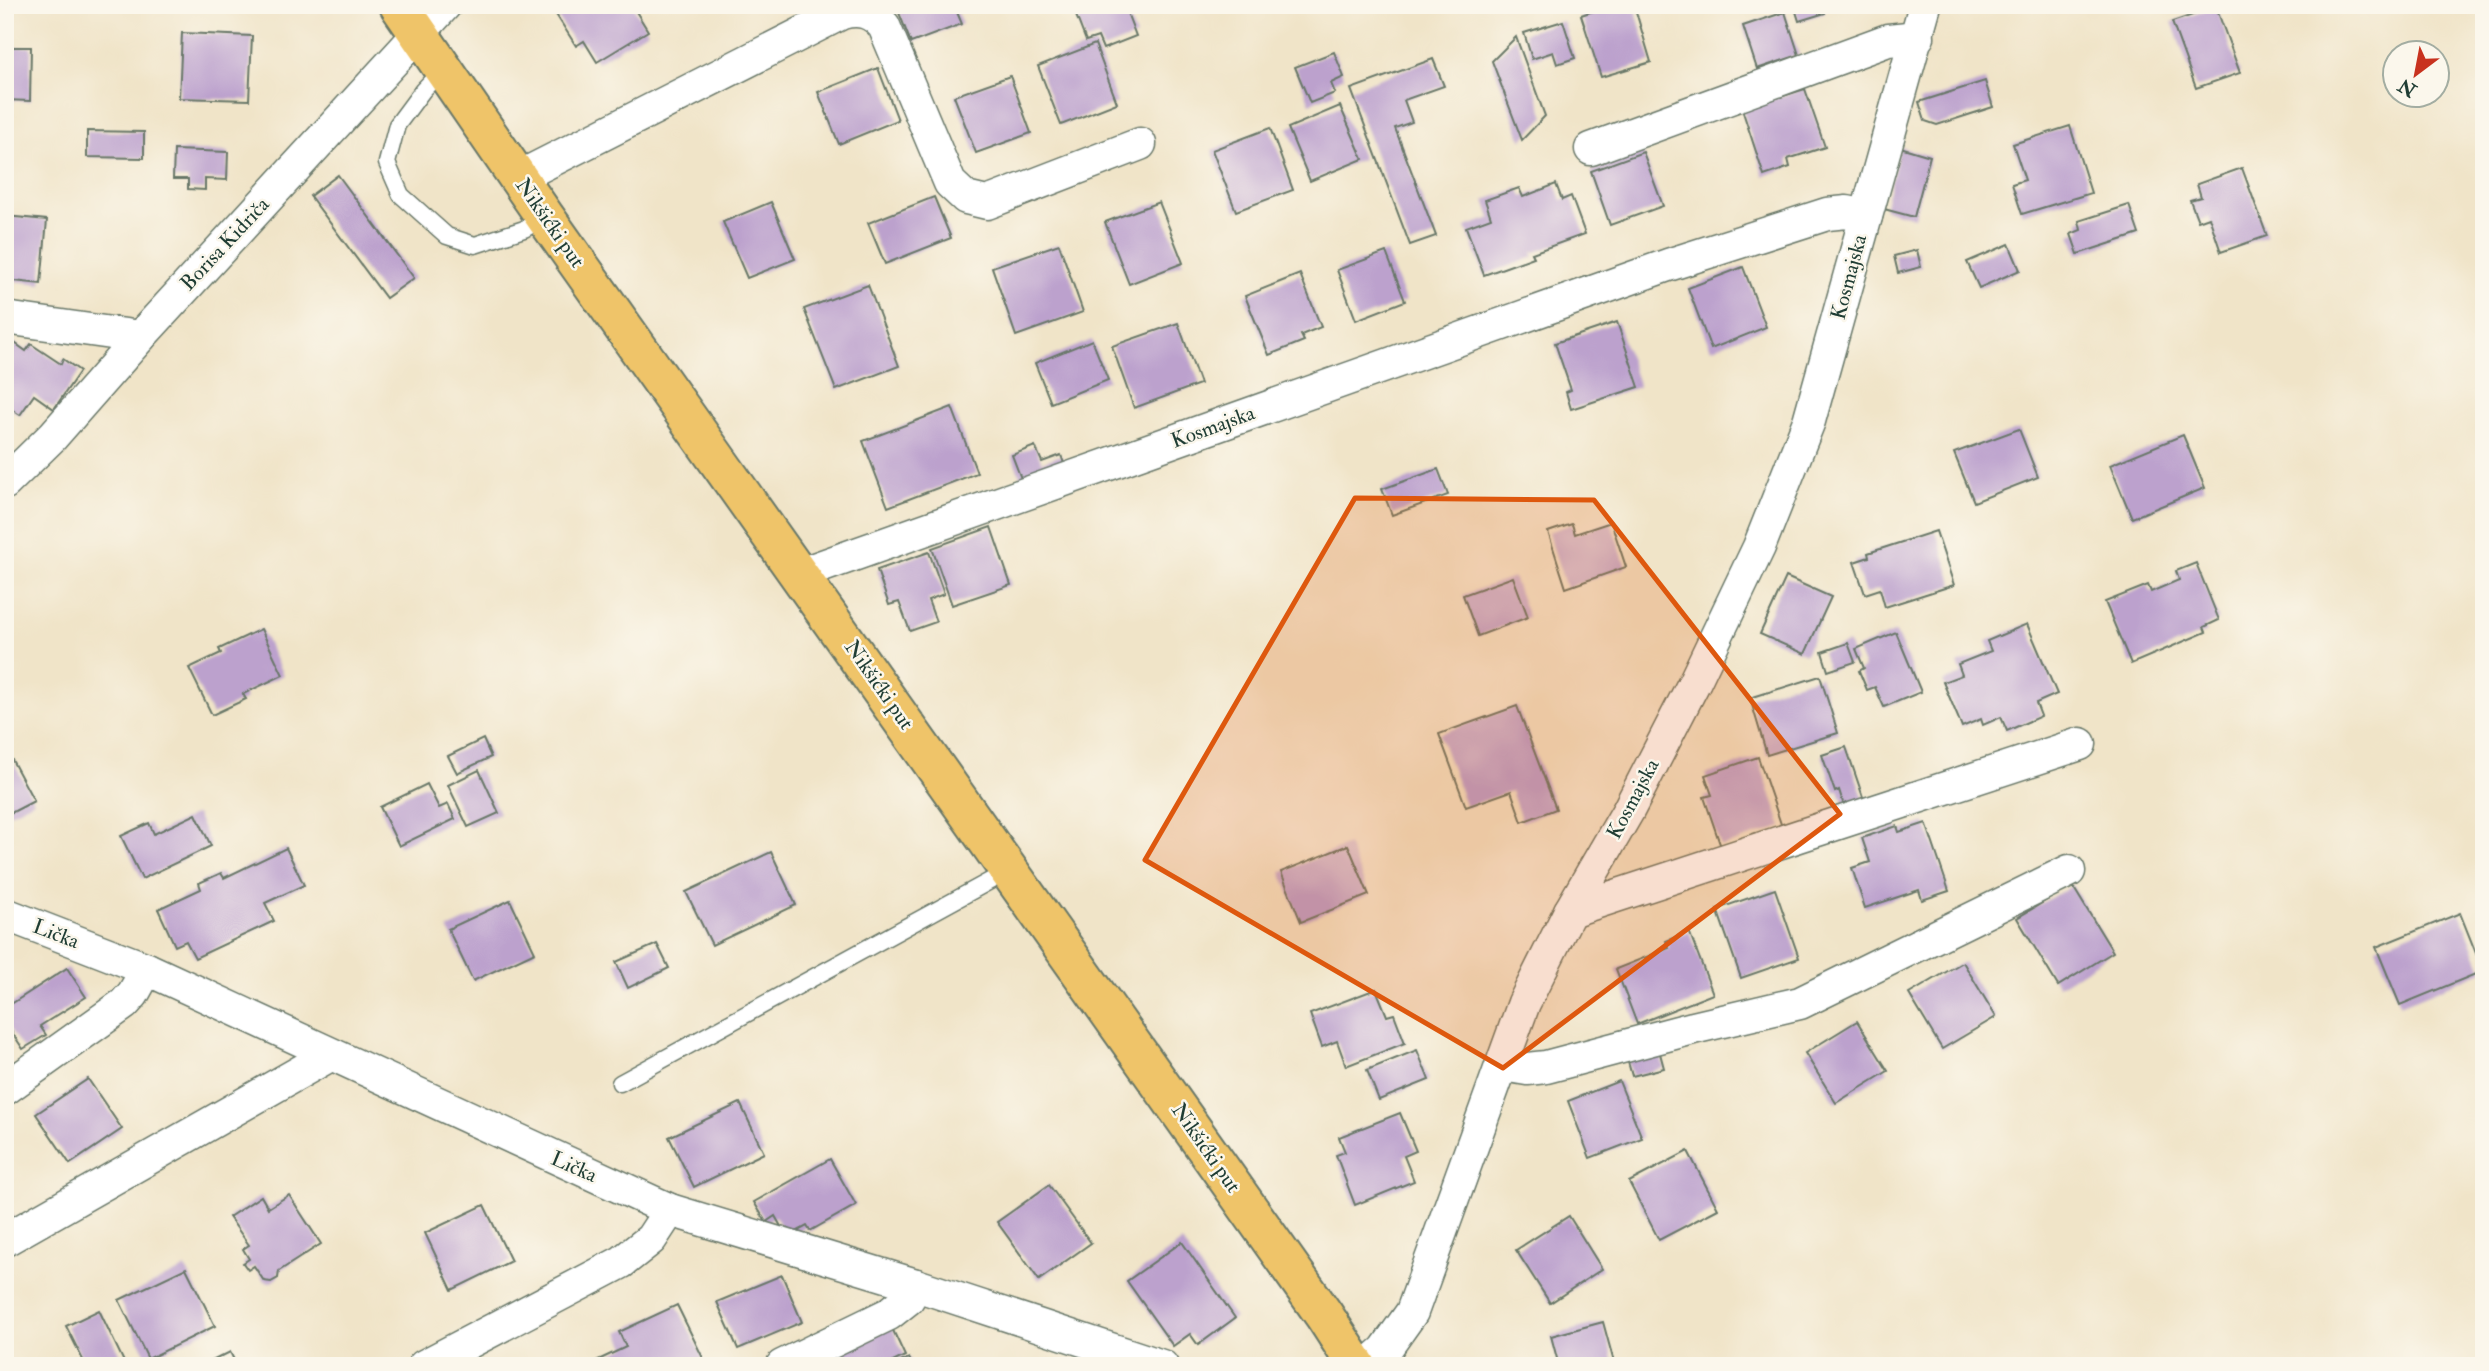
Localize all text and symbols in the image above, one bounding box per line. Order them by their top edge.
north arrow [2380,38,2450,108]
text: N [2393,72,2422,103]
street label: Nikšićki put [509,173,591,273]
street label: Borisa Kidriča [175,191,276,297]
street label: Kosmajska [1825,231,1873,323]
street label: Kosmajska [1167,399,1259,455]
street label: Nikšićki put [838,635,920,735]
street label: Kosmajska [1601,754,1666,844]
street label: Lička [29,913,83,955]
street label: Nikšićki put [1165,1098,1247,1198]
street label: Lička [547,1145,602,1189]

